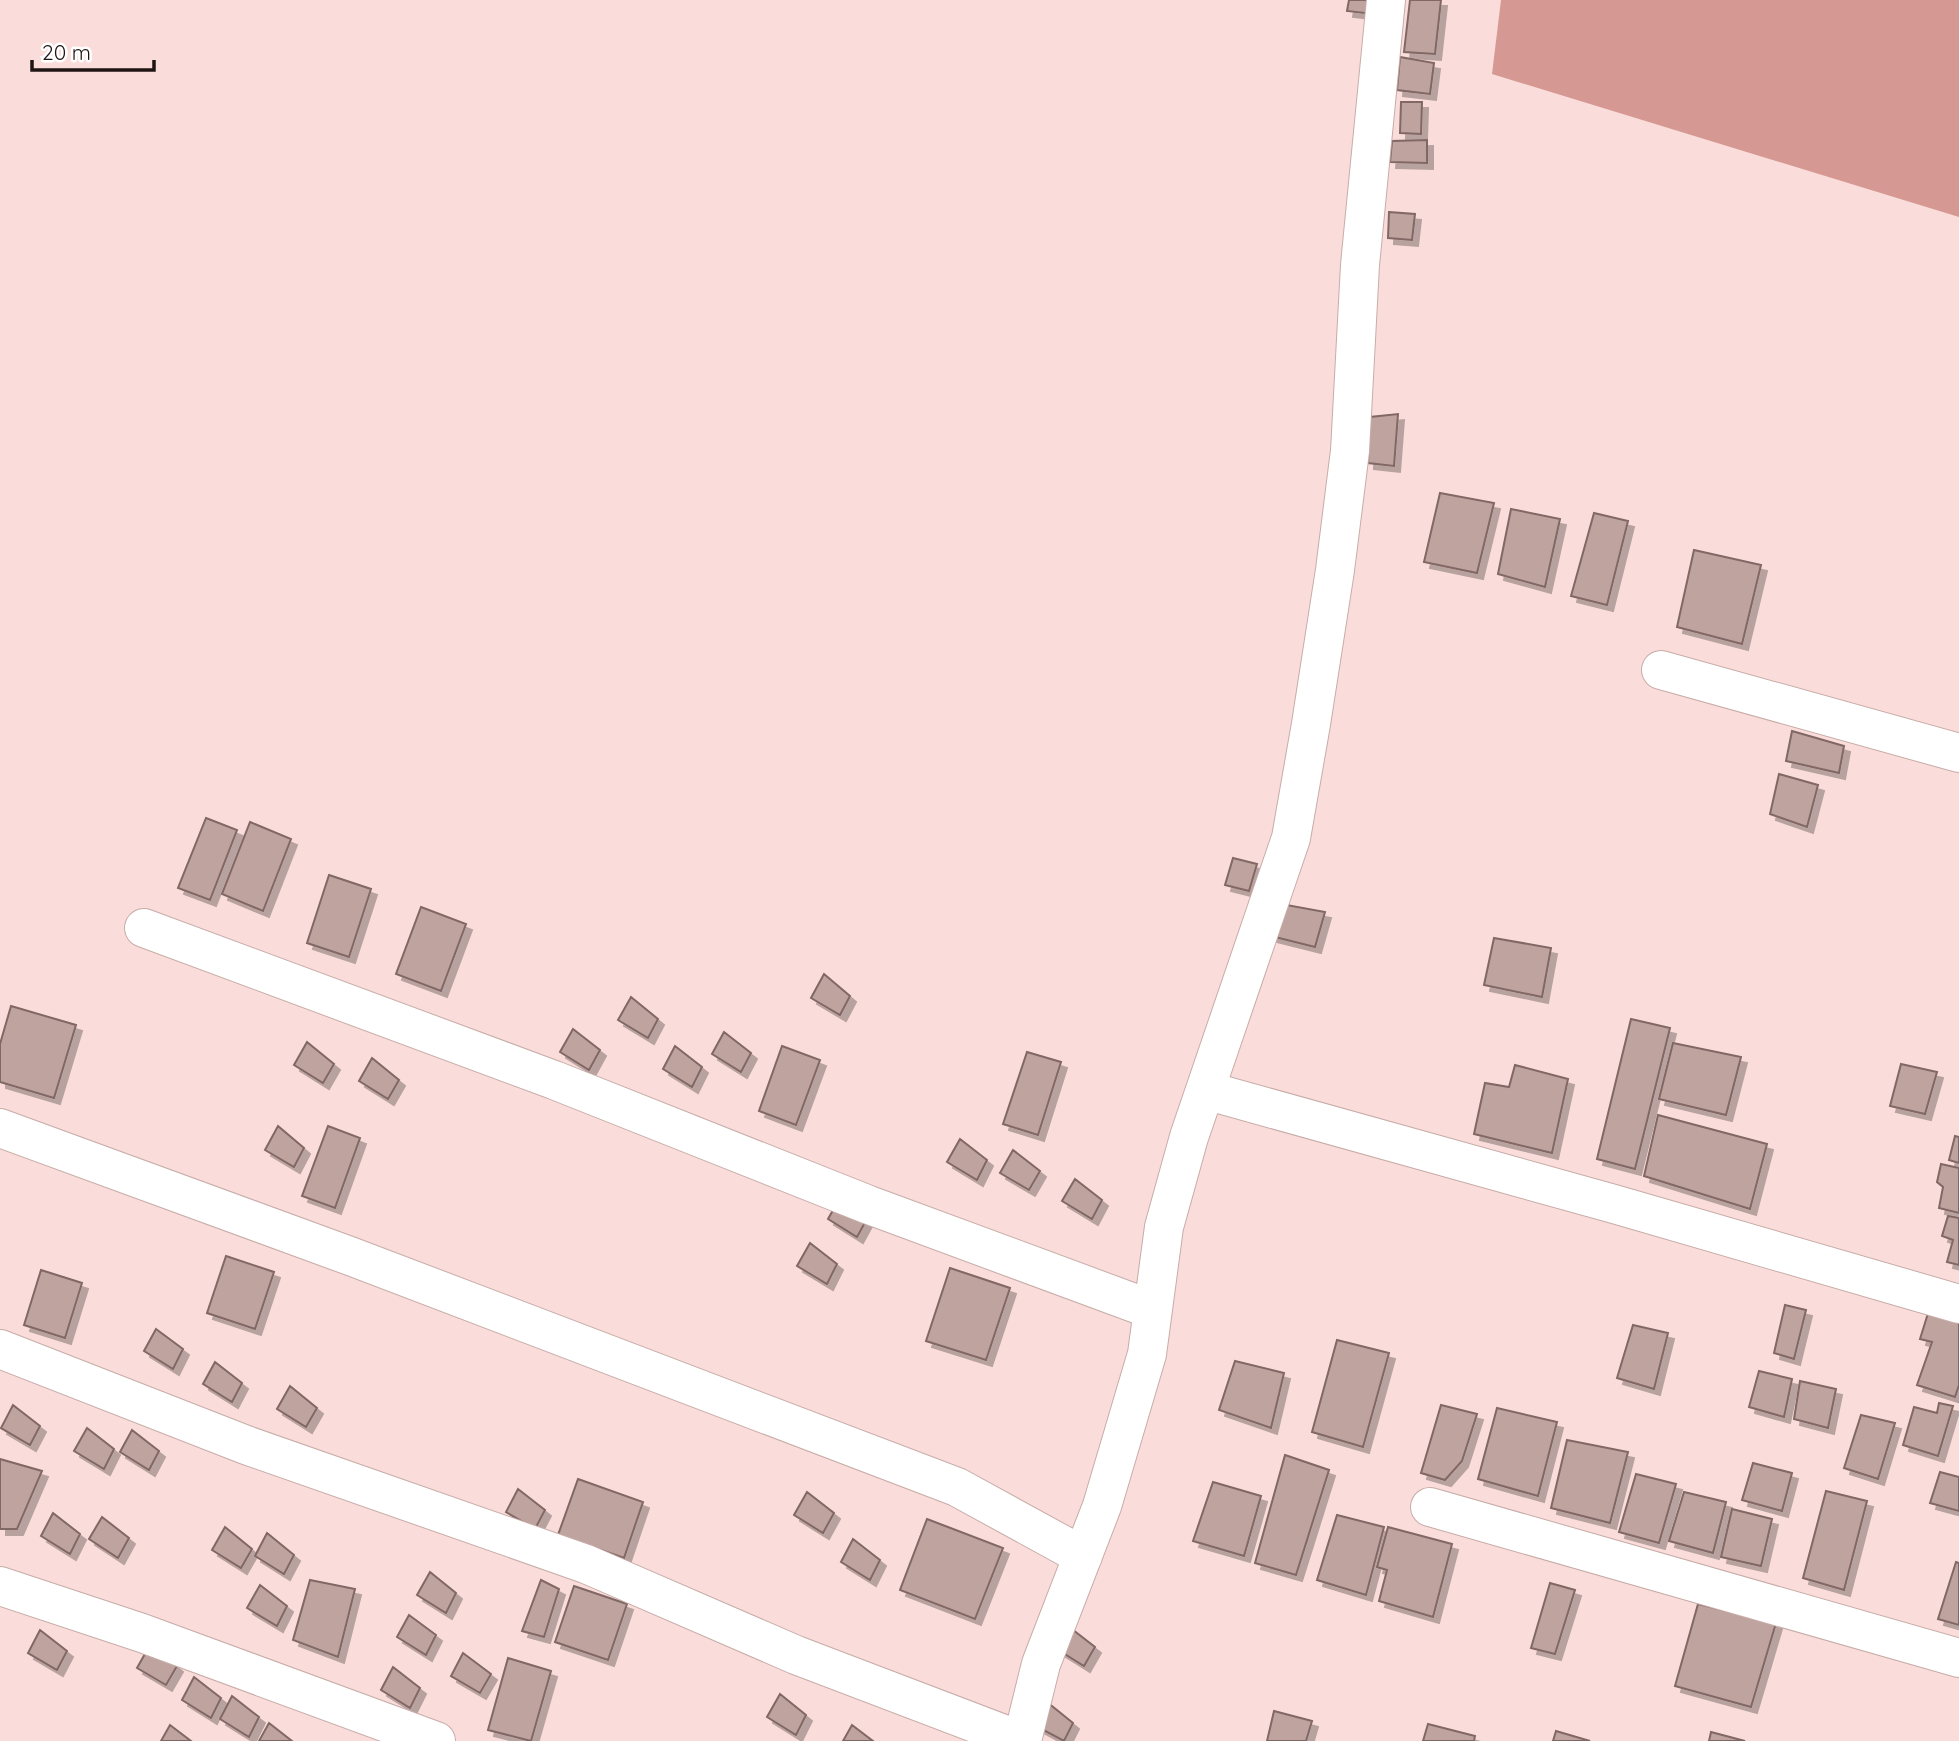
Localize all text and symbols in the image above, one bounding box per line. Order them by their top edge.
scale bar [32,28,154,72]
text: 20 m [42,39,91,65]

